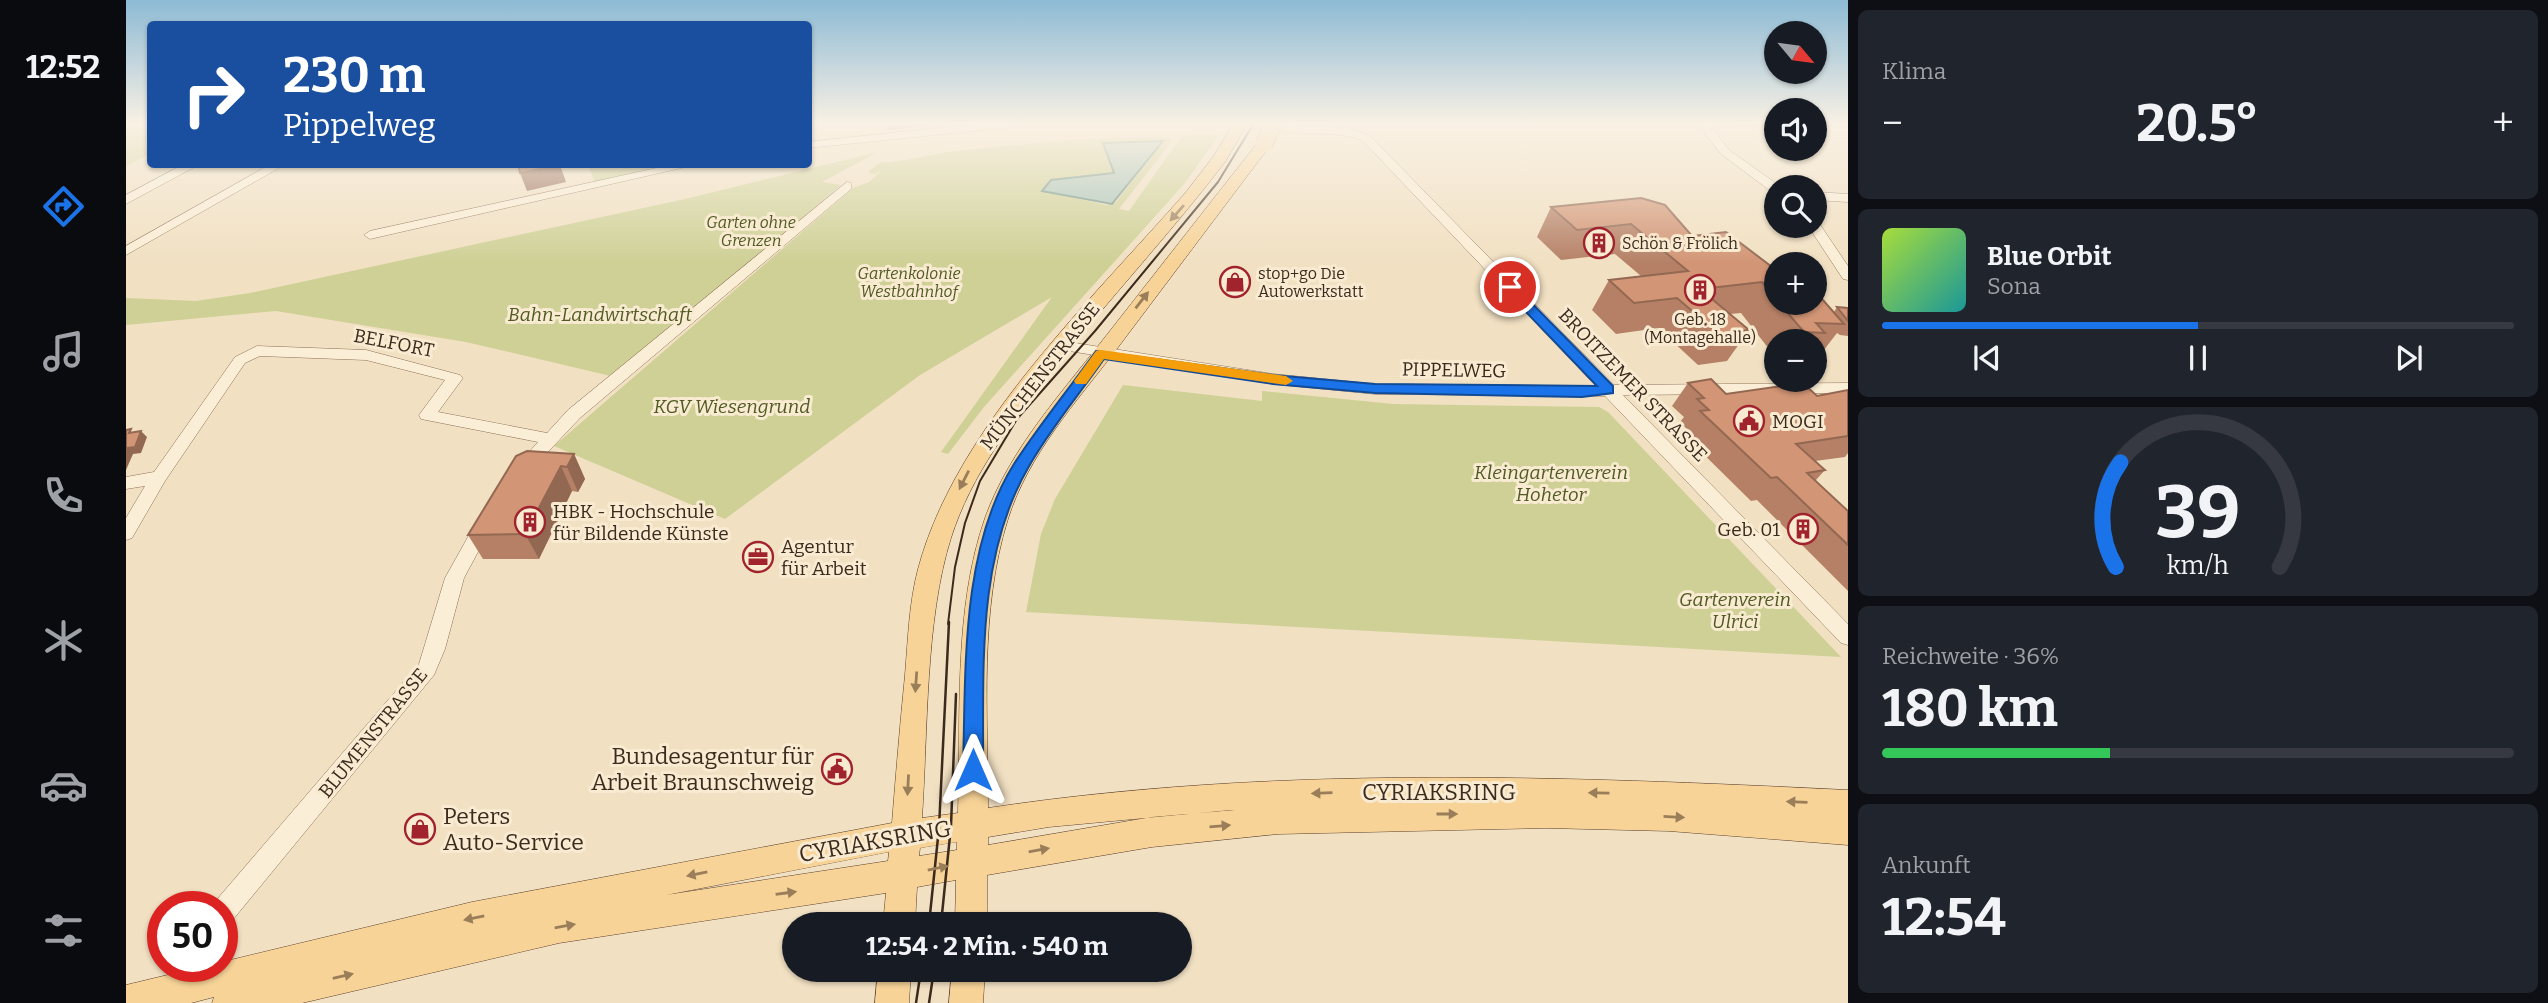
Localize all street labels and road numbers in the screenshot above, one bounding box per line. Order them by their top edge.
street label: MÜNCHENSTRASSE [975,298,1105,454]
street label: BROITZEMER STRASSE [1554,304,1712,466]
street label: BELFORT [352,324,436,362]
street label: PIPPELWEG [1402,358,1506,382]
street label: BLUMENSTRASSE [314,664,432,802]
street label: CYRIAKSRING [1362,778,1516,806]
street label: CYRIAKSRING [797,814,953,868]

